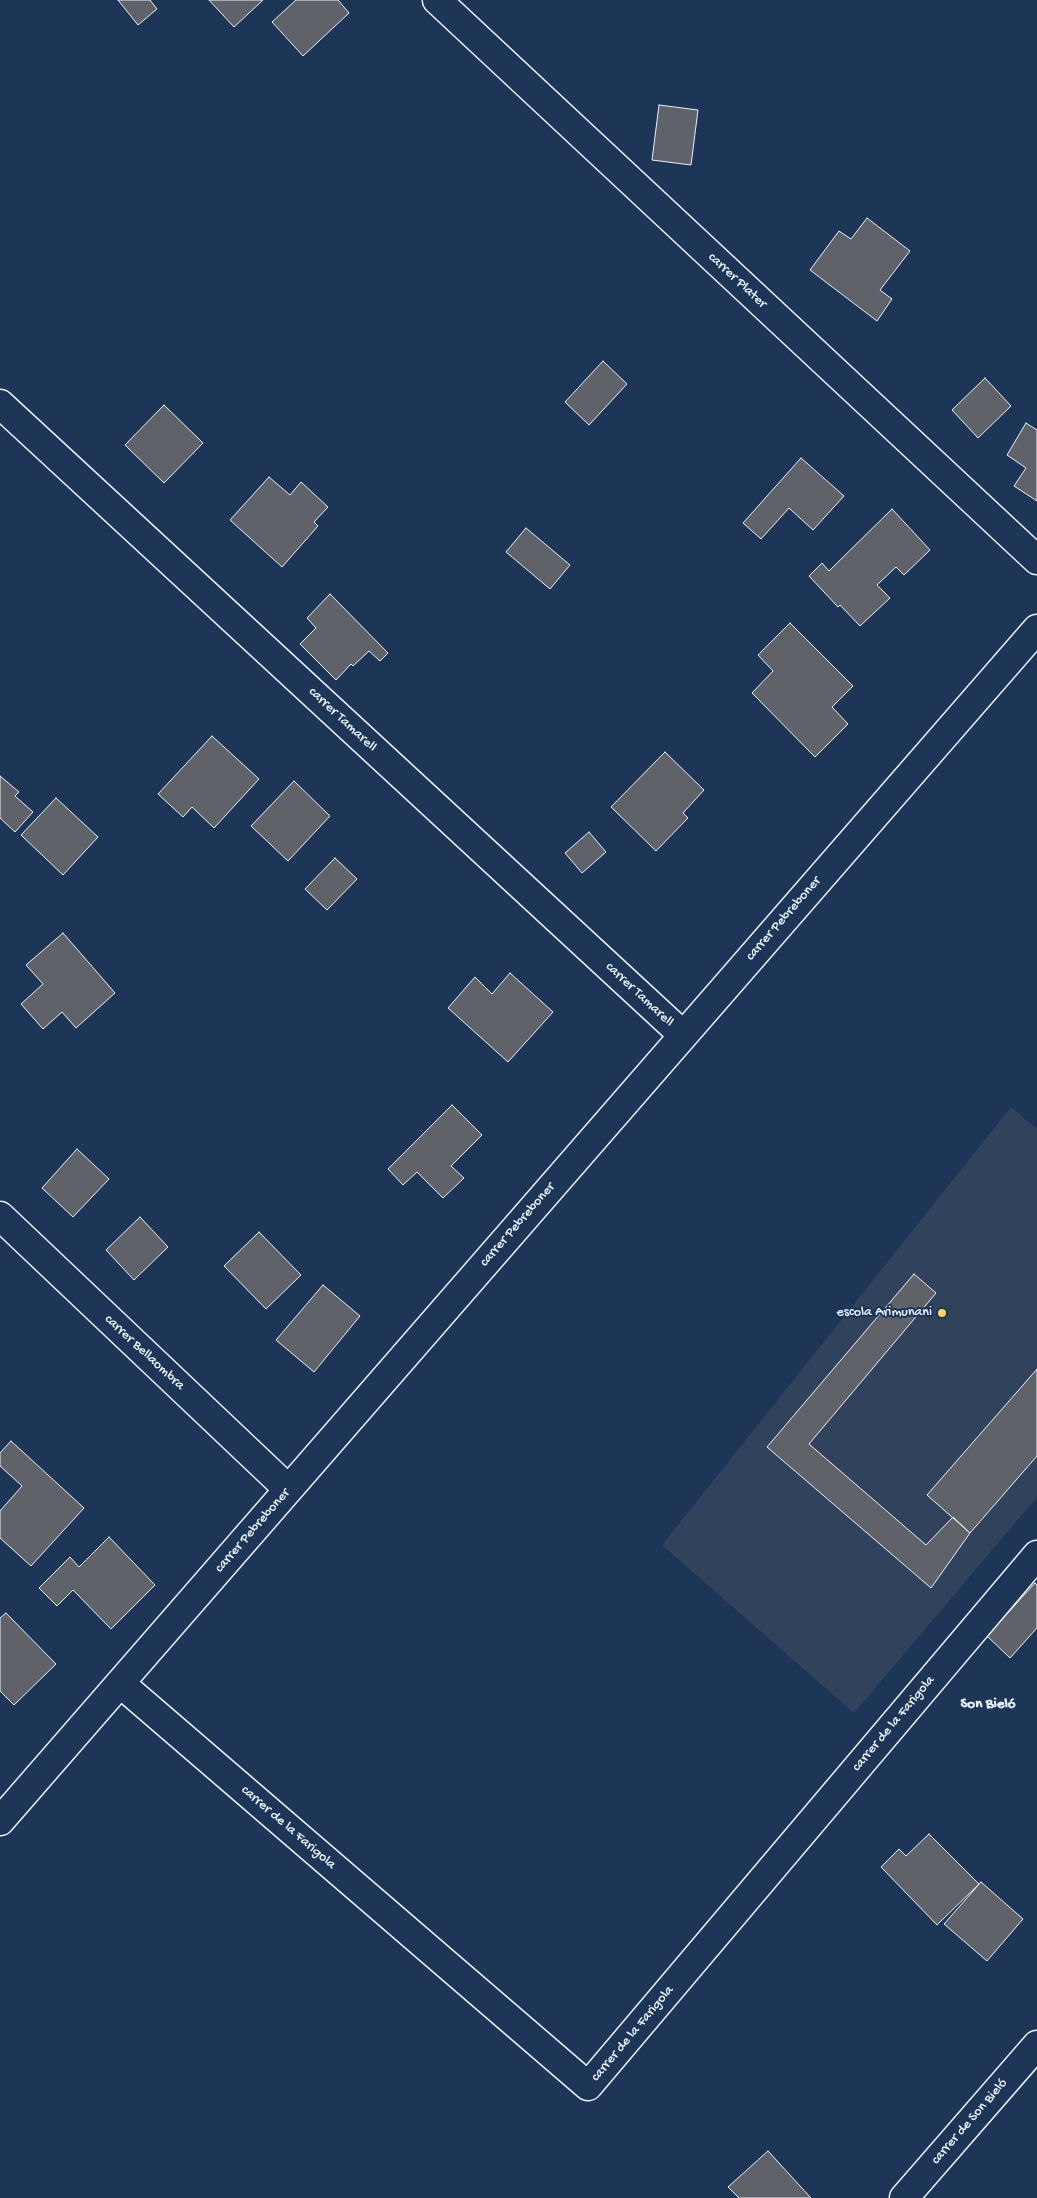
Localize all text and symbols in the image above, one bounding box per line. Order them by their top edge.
street label: carrer Plater [704,249,770,313]
street label: carrer Tamarell [304,684,380,756]
street label: carrer Pebreboner [743,874,825,964]
street label: carrer Tamarell [601,959,677,1031]
street label: carrer Pebreboner [477,1180,559,1270]
place label: escola Arimunani [837,1305,932,1321]
marker: escola Arimunani [936,1307,948,1319]
street label: carrer Bellaombra [100,1312,188,1394]
street label: carrer Pebreboner [212,1486,294,1576]
street label: carrer de la Farigola [849,1673,939,1775]
district label: Son Bieló [960,1696,1016,1714]
street label: carrer de la Farigola [237,1782,339,1874]
street label: carrer de la Farigola [588,1983,678,2085]
street label: carrer de Son Bieló [928,2076,1012,2168]

